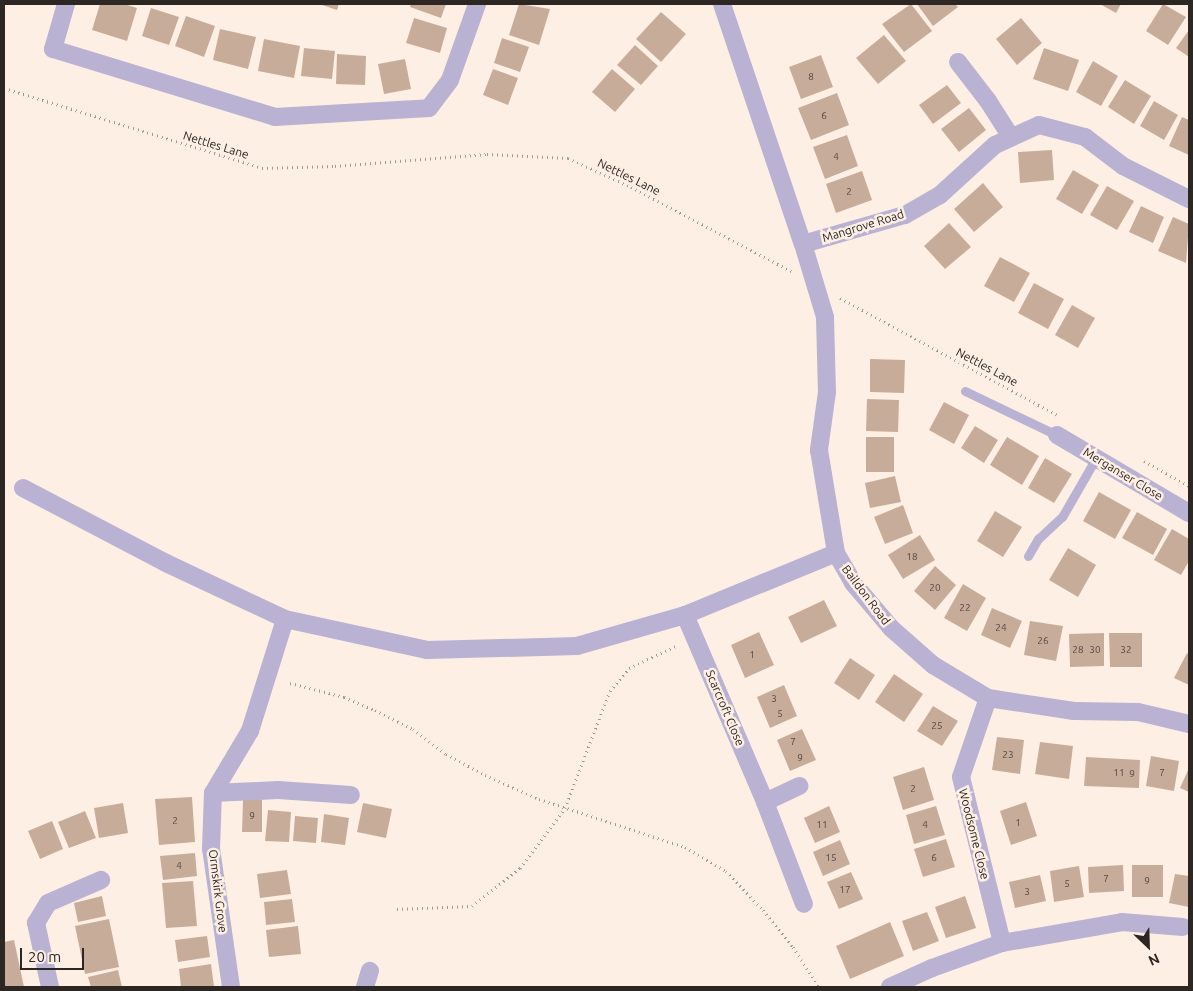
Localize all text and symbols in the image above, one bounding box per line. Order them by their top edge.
house number: 8 [808,71,814,83]
house number: 6 [821,110,827,122]
street label: Nettles Lane [181,128,251,162]
house number: 4 [833,151,839,163]
street label: Nettles Lane [595,156,663,198]
house number: 2 [846,186,852,198]
street label: Mangrove Road [820,207,906,245]
street label: Nettles Lane [954,345,1020,389]
street label: Merganser Close [1081,445,1165,503]
house number: 18 [906,551,918,563]
street label: Baildon Road [839,562,893,628]
house number: 20 [929,582,941,594]
house number: 22 [959,602,971,614]
house number: 24 [995,622,1007,634]
house number: 26 [1037,635,1049,647]
house number: 28 [1072,644,1084,656]
house number: 30 [1089,644,1101,656]
house number: 32 [1120,644,1132,656]
house number: 1 [749,649,755,661]
street label: Scarcroft Close [703,668,747,748]
house number: 3 [771,693,777,705]
house number: 5 [777,708,783,720]
house number: 25 [931,720,943,732]
house number: 7 [790,736,796,748]
house number: 23 [1002,749,1014,761]
house number: 9 [797,752,803,764]
house number: 11 [1113,767,1125,779]
house number: 7 [1159,767,1165,779]
house number: 9 [1129,768,1135,780]
house number: 2 [910,783,916,795]
street label: Woodsome Close [956,787,992,881]
house number: 9 [249,810,255,822]
house number: 2 [172,815,178,827]
house number: 1 [1015,817,1021,829]
house number: 11 [816,819,828,831]
house number: 4 [922,819,928,831]
street label: Ormskirk Grove [206,849,230,933]
house number: 15 [825,852,837,864]
house number: 6 [931,852,937,864]
house number: 4 [176,860,182,872]
house number: 7 [1103,873,1109,885]
house number: 9 [1144,875,1150,887]
house number: 5 [1064,878,1070,890]
house number: 17 [839,884,851,896]
house number: 3 [1024,886,1030,898]
north arrow [1123,921,1173,971]
scale bar [22,938,86,970]
text: 20 m [28,948,61,965]
text: N [1146,950,1162,969]

